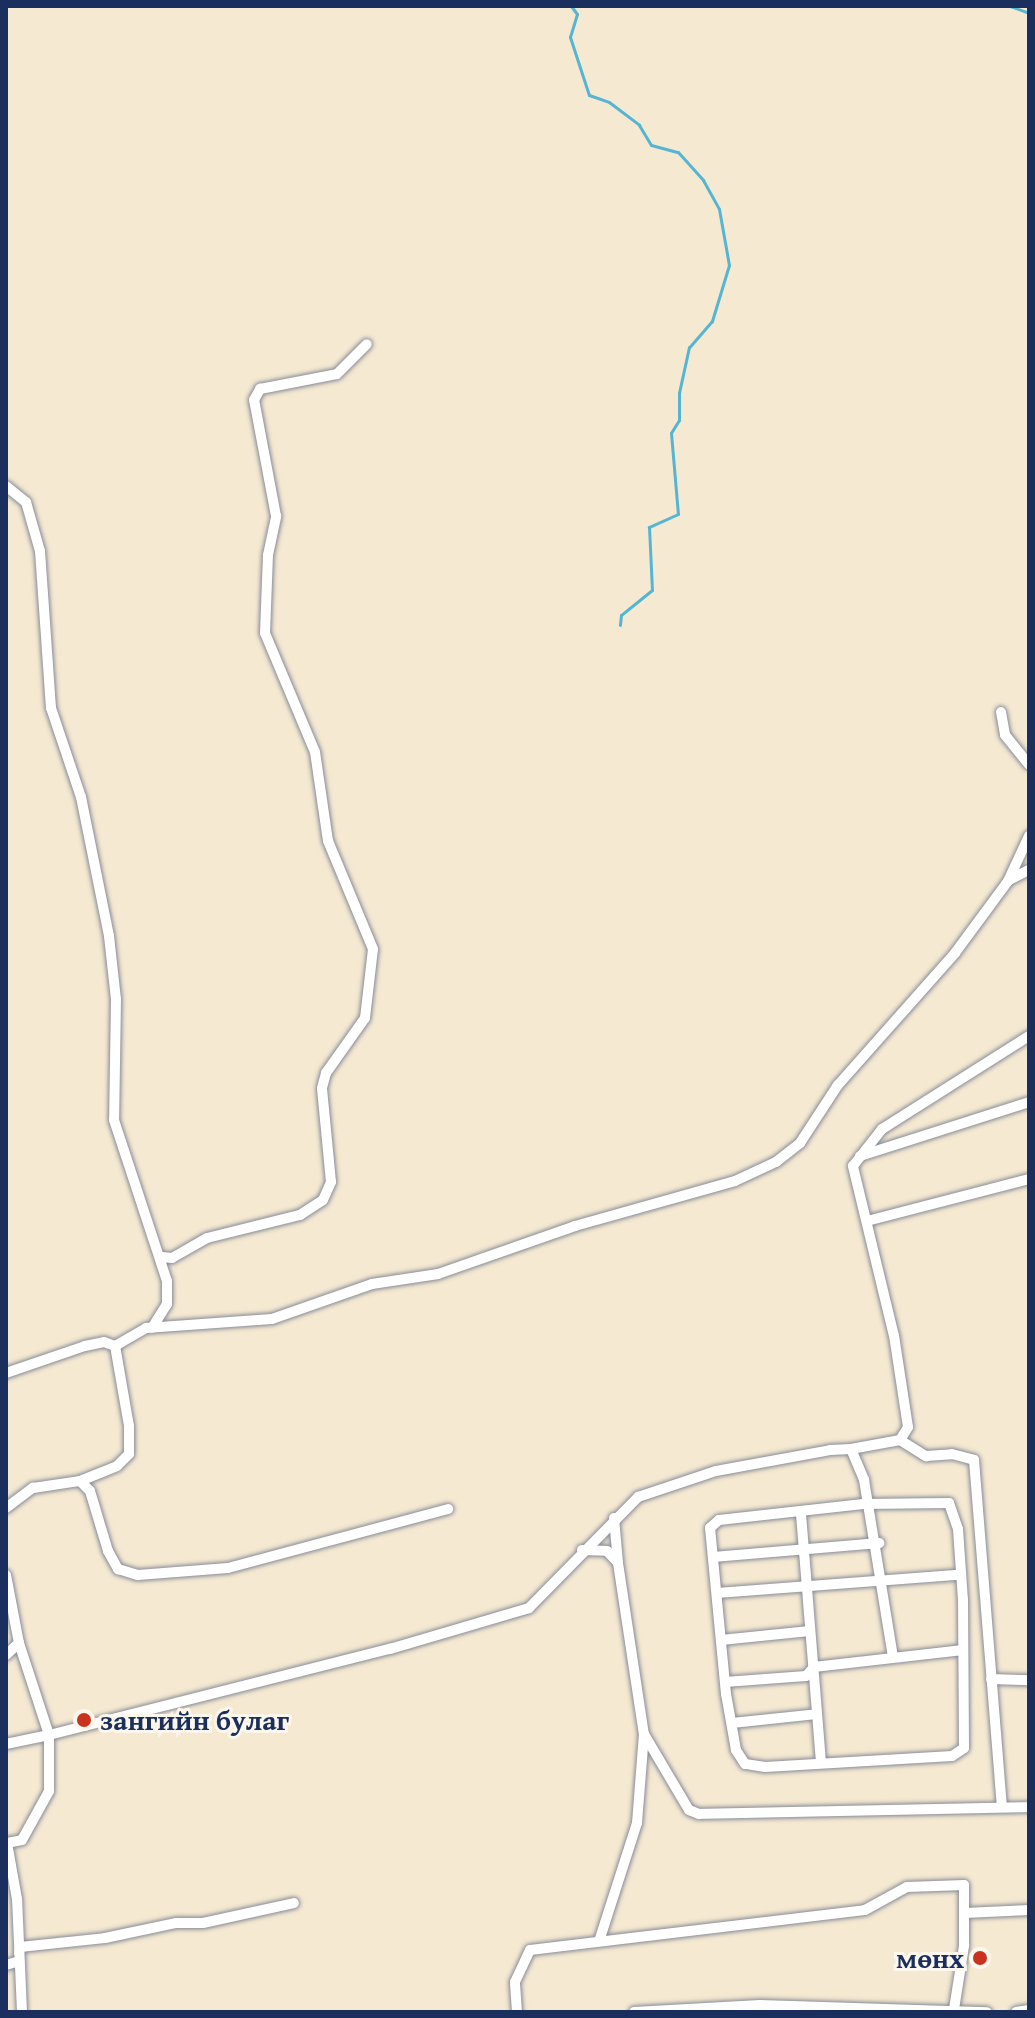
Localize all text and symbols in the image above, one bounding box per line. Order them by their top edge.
place label: зангийн булаг [100,1703,289,1737]
marker: зангийн булаг [75,1711,93,1729]
place label: мөнх [896,1941,964,1975]
marker: мөнх [971,1949,989,1967]

